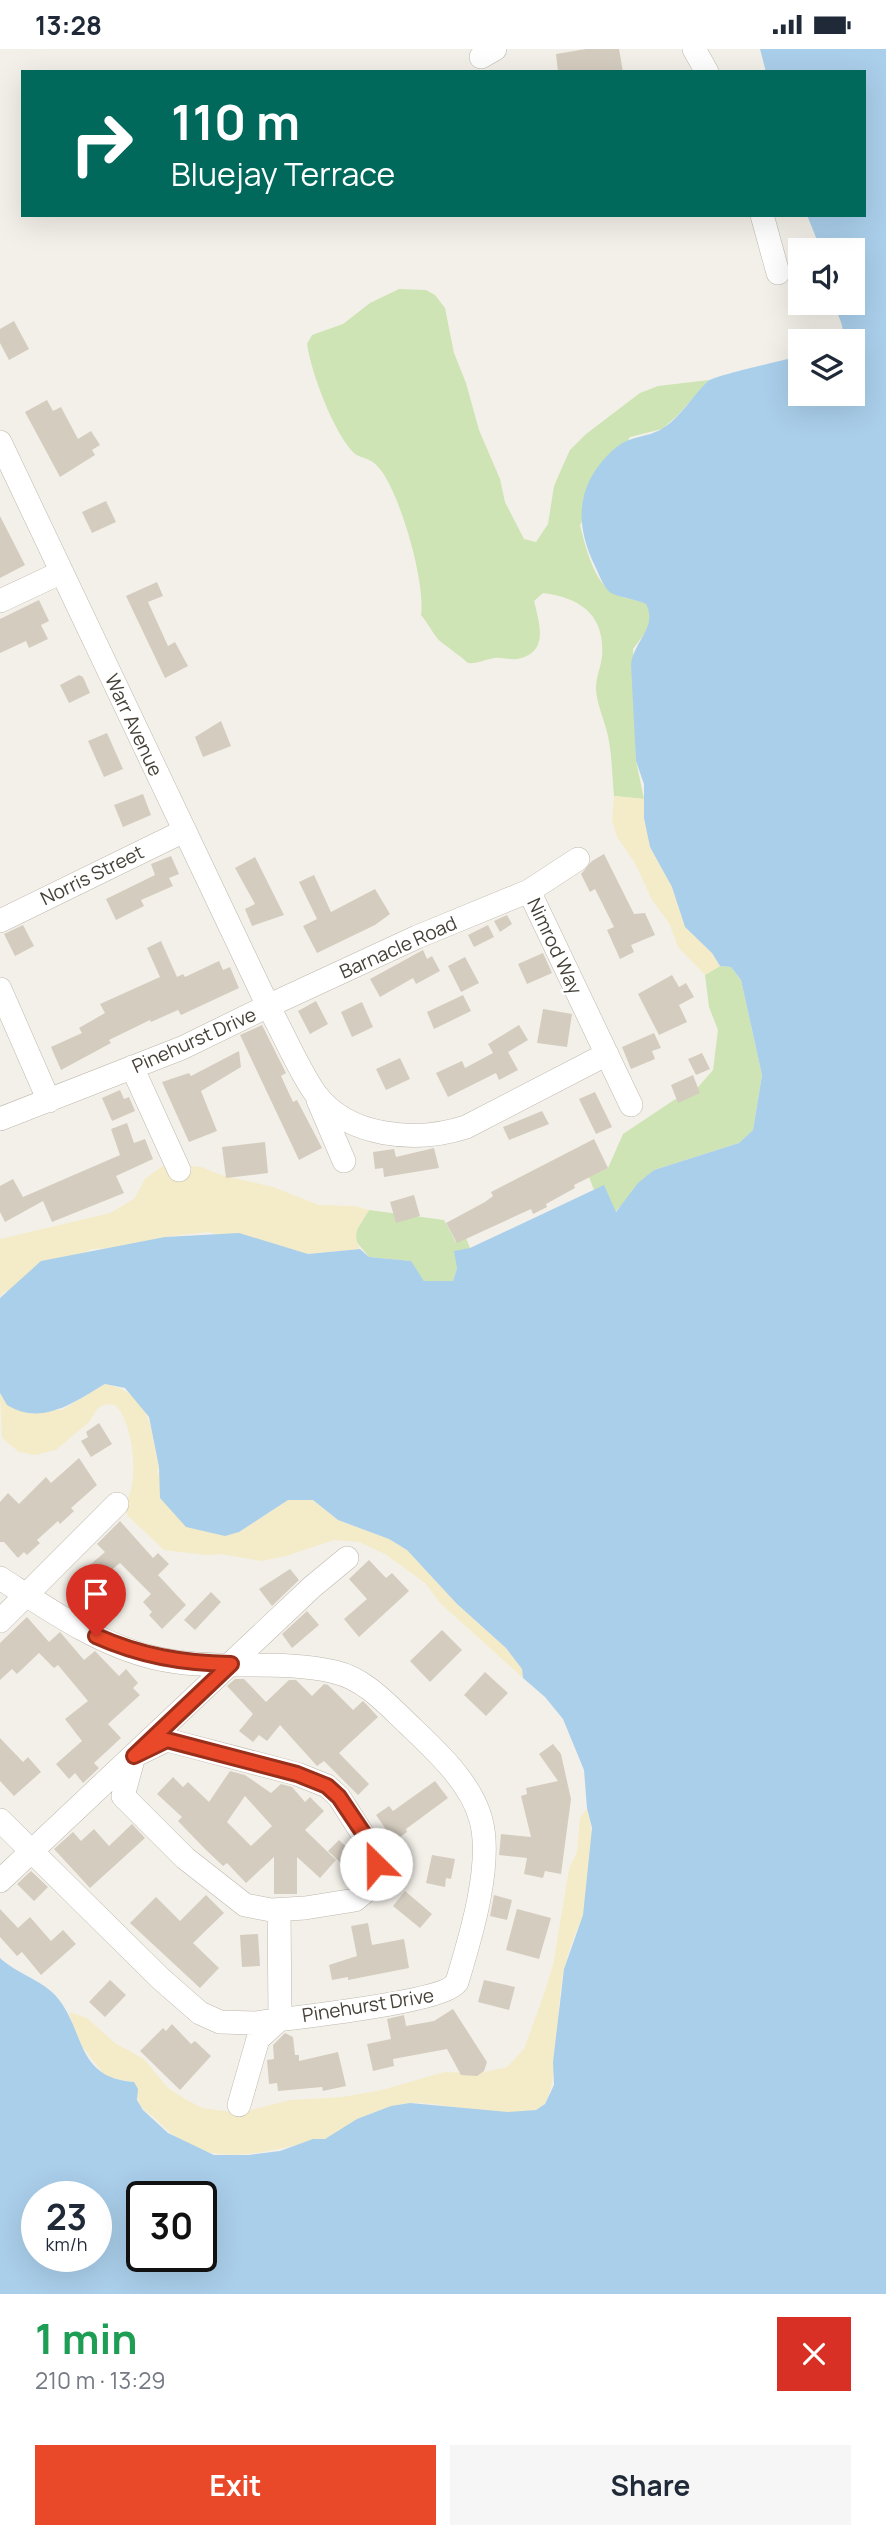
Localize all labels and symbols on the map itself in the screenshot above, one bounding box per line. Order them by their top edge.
street label: Warr Avenue [99,670,169,780]
street label: Norris Street [36,839,148,911]
street label: Nimrod Way [521,894,589,998]
street label: Barnacle Road [335,910,461,984]
street label: Pinehurst Drive [128,1001,260,1079]
pin [66,1564,126,1636]
position arrow [339,1827,413,1901]
street label: Pinehurst Drive [300,1982,436,2028]
speed limit sign: 30 [126,2181,217,2272]

